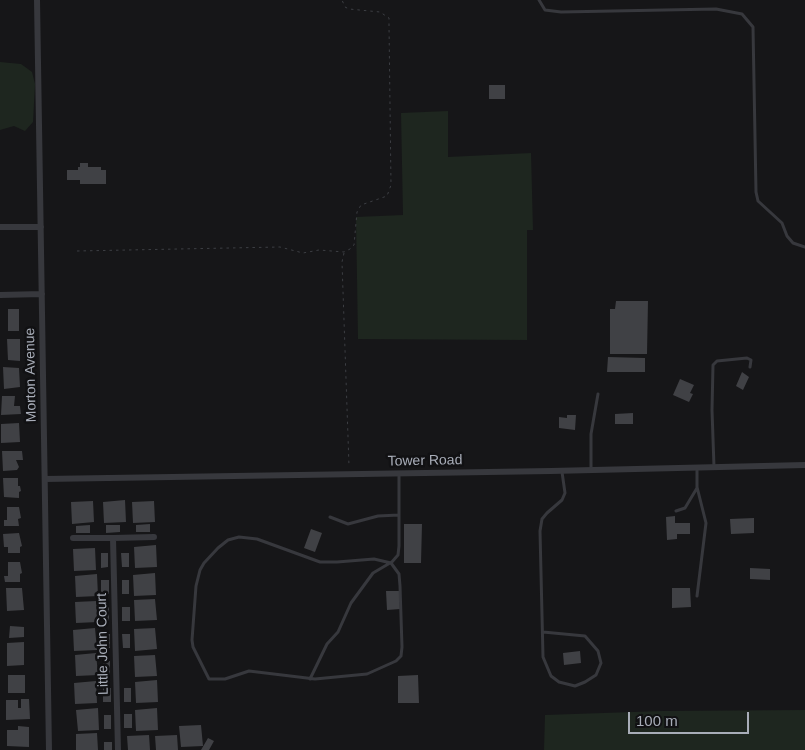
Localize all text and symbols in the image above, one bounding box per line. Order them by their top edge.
street label: Morton Avenue [22,328,40,422]
street label: Tower Road [388,452,462,470]
street label: Little John Court [94,593,112,695]
scale bar [630,702,751,734]
text: 100 m [636,712,678,729]

